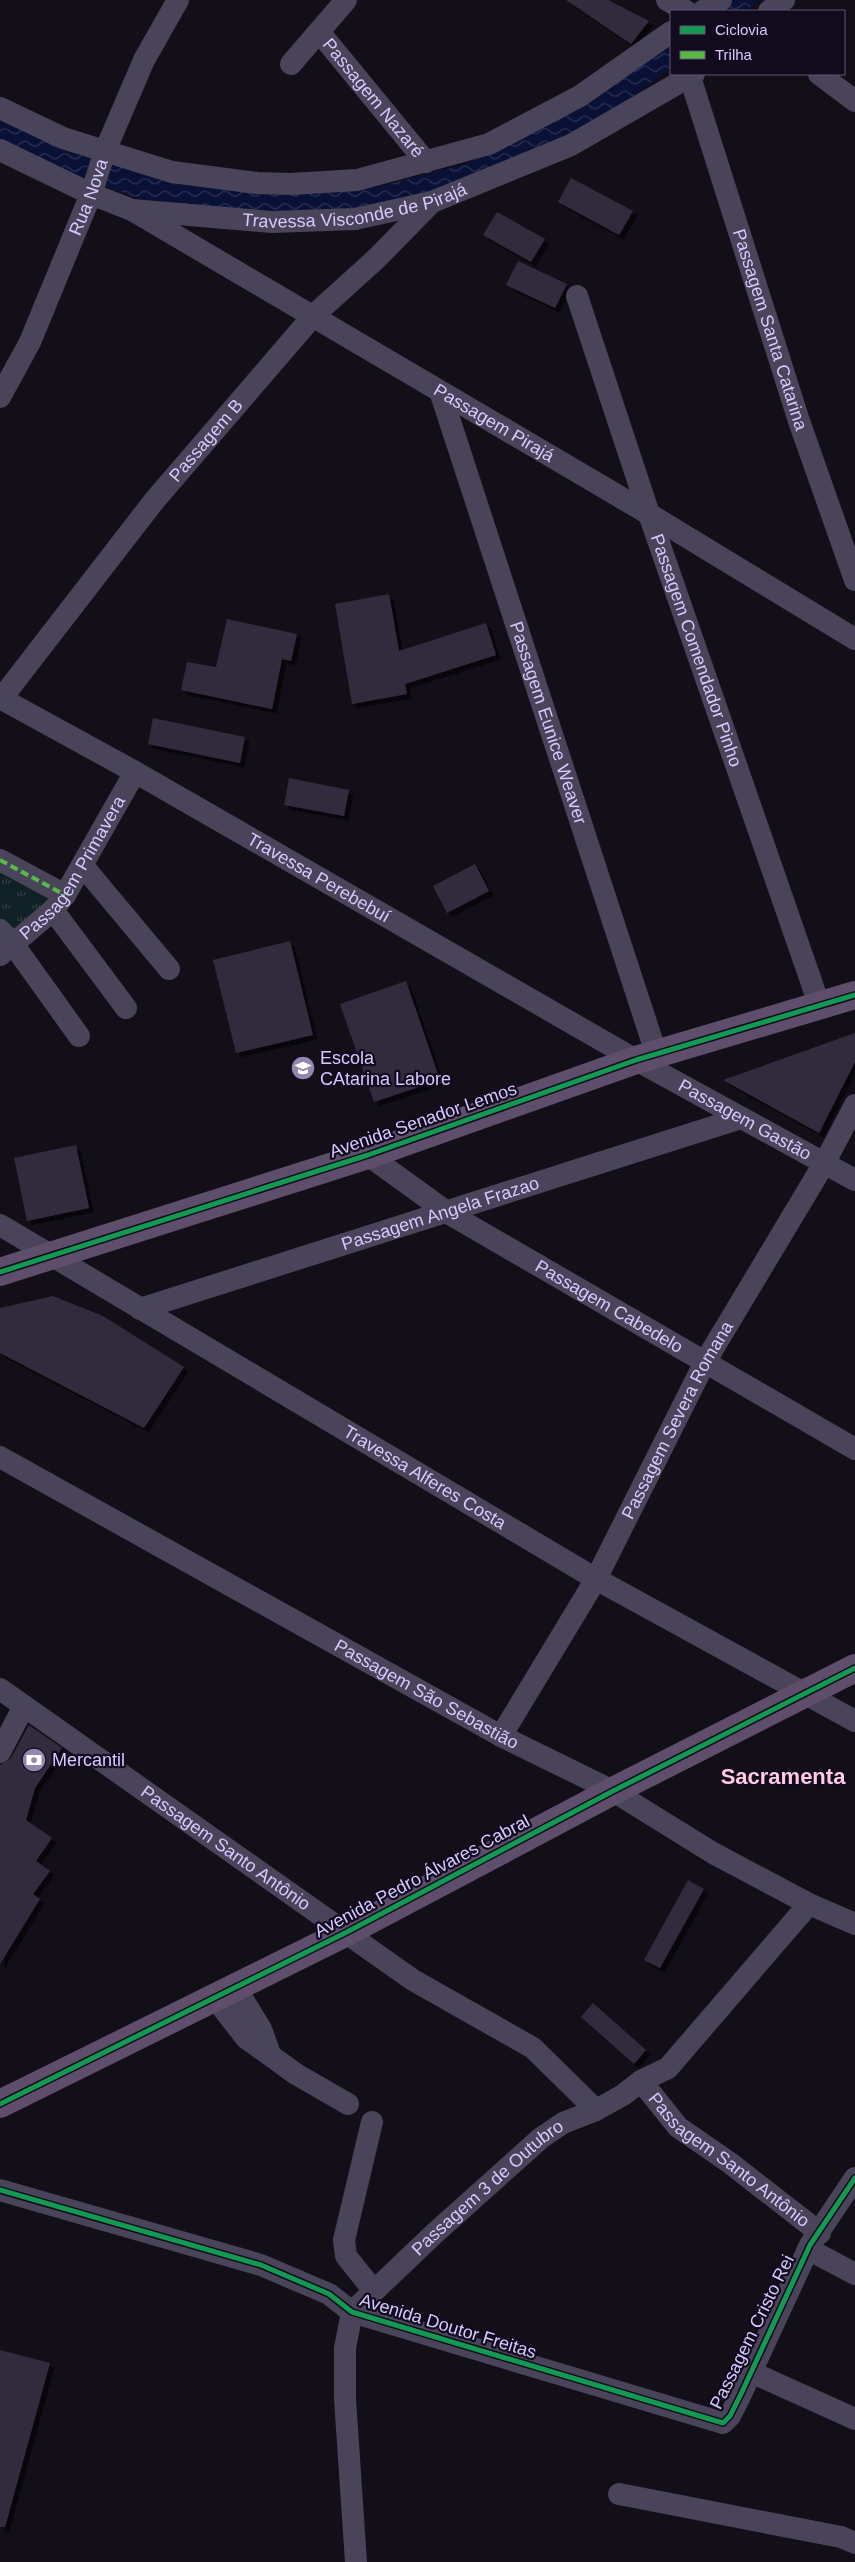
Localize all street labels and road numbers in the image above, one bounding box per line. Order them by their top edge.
street label: Passagem Nazaré [319,34,428,161]
street label: Rua Nova [65,155,112,238]
street label: Travessa Visconde de Pirajá [242,178,471,232]
street label: Passagem Santa Catarina [729,226,812,434]
street label: Passagem Pirajá [430,380,559,467]
street label: Passagem B [165,395,247,486]
street label: Passagem Comendador Pinho [647,531,746,770]
street label: Passagem Eunice Weaver [506,619,591,827]
street label: Passagem Primavera [16,792,130,944]
street label: Travessa Perebebuí [244,829,394,927]
street label: Passagem Gastão [675,1075,815,1164]
street label: Avenida Senador Lemos [327,1079,519,1161]
street label: Passagem Angela Frazao [339,1173,542,1254]
street label: Passagem Cabedelo [532,1256,686,1357]
street label: Passagem Severa Romana [618,1317,738,1522]
street label: Travessa Alferes Costa [340,1421,510,1534]
street label: Passagem São Sebastião [331,1635,522,1753]
street label: Passagem Santo Antônio [137,1782,314,1914]
street label: Avenida Pedro Álvares Cabral [311,1811,533,1941]
street label: Passagem Santo Antônio [644,2089,813,2231]
street label: Passagem 3 de Outubro [408,2116,567,2260]
street label: Passagem Cristo Rei [706,2252,798,2412]
street label: Avenida Doutor Freitas [357,2290,539,2362]

